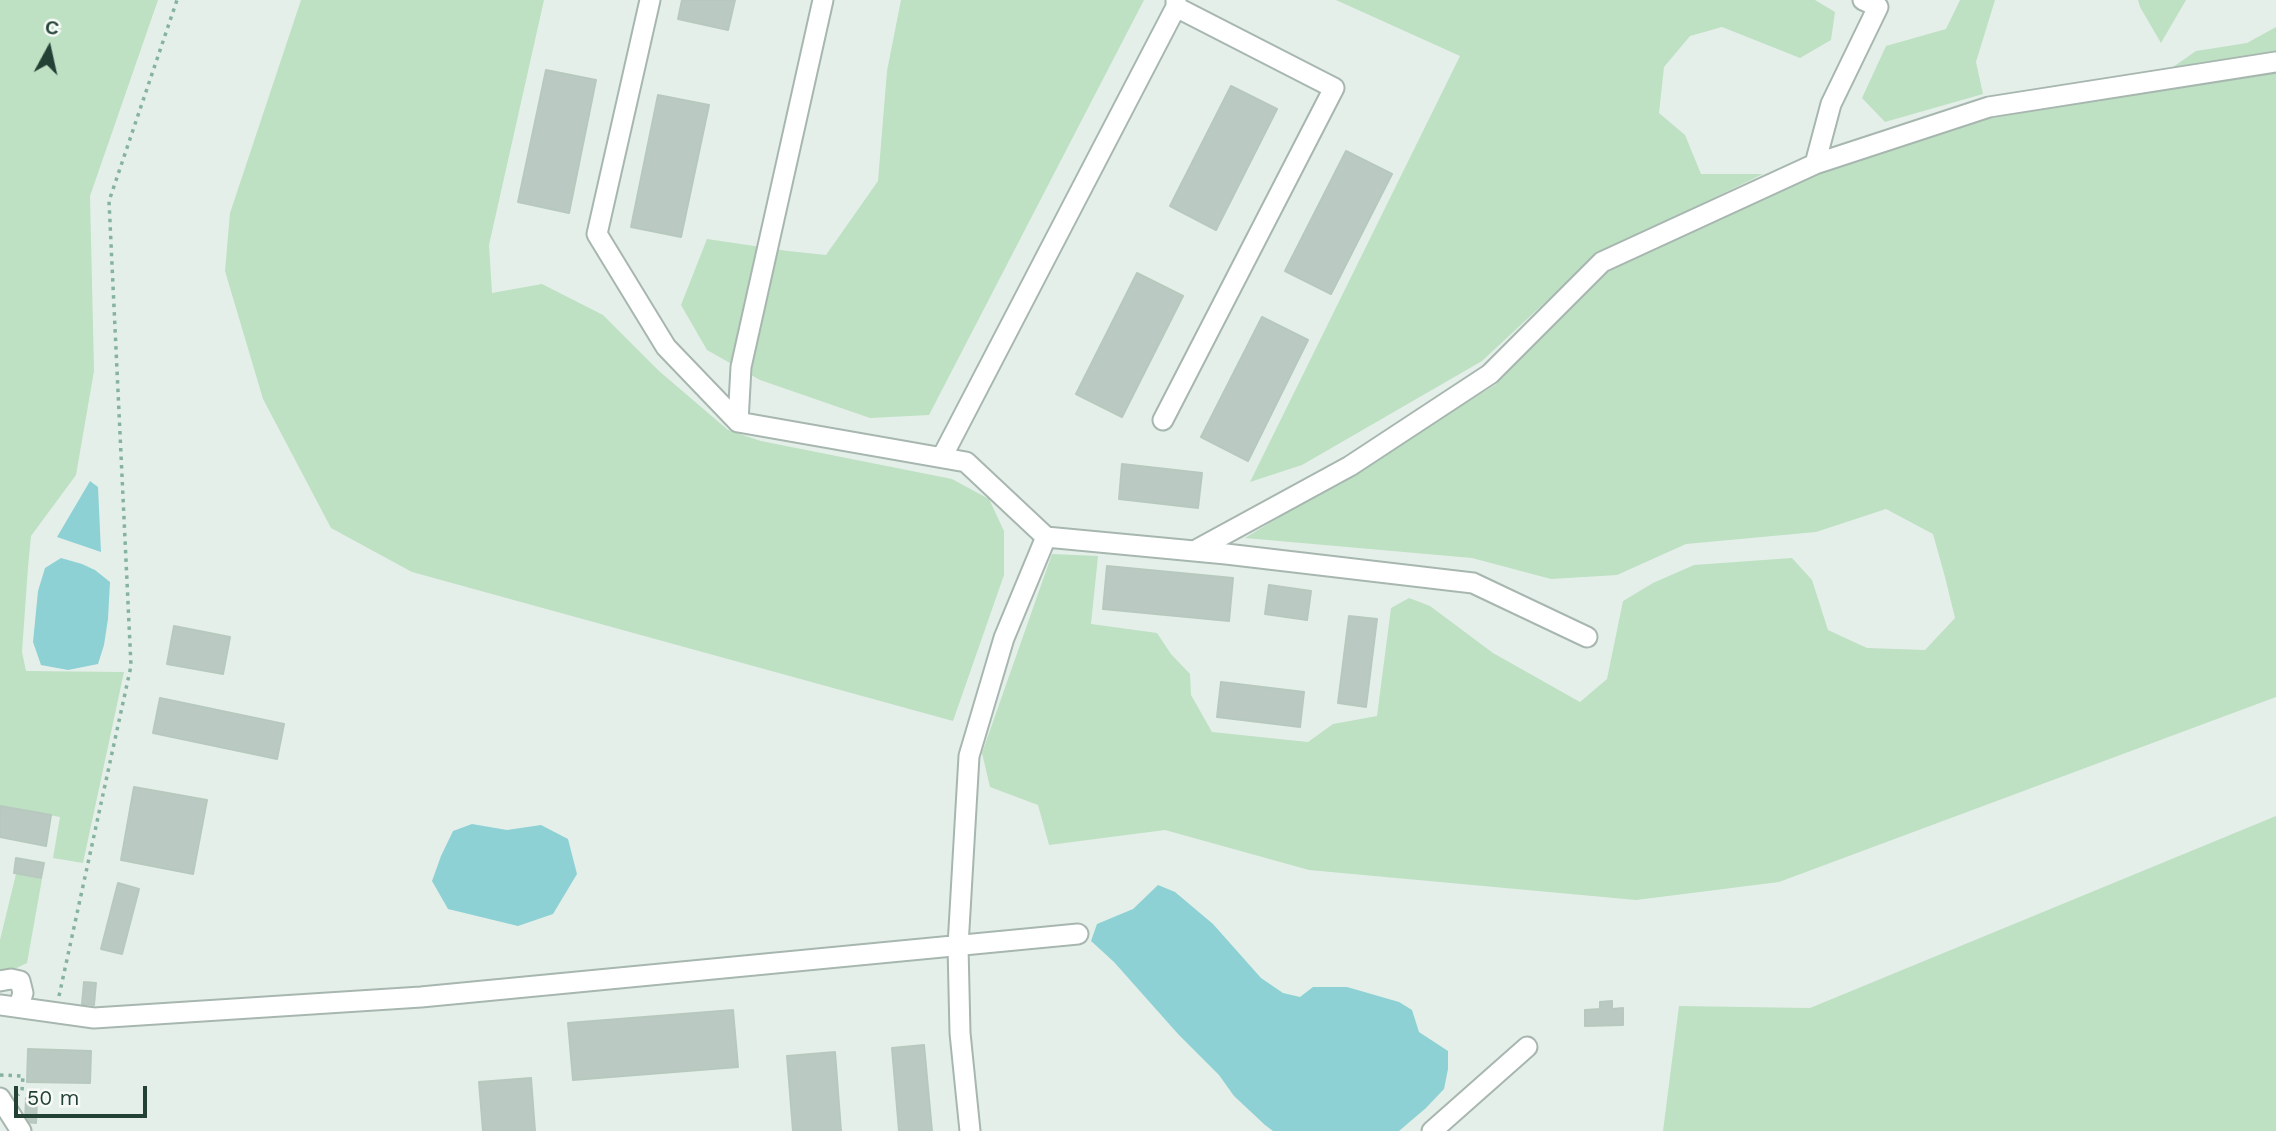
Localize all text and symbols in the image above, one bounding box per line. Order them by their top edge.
north arrow [14,14,84,84]
text: С [44,15,60,40]
scale bar [18,1072,150,1116]
text: 50 m [27,1085,79,1110]

